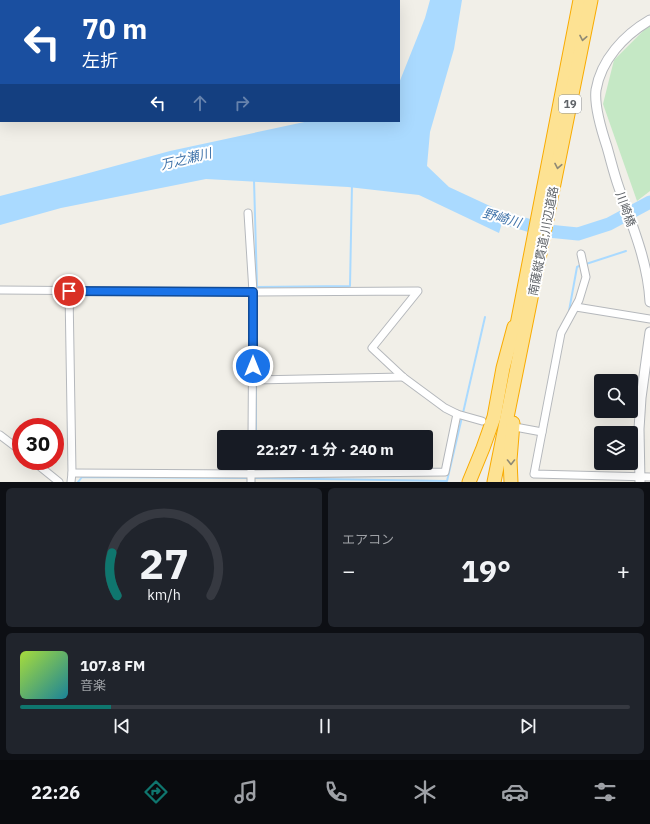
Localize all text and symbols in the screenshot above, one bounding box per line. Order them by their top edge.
text: 70 m [82,10,147,47]
icon: left [16,16,68,68]
one-way arrow [580,35,588,41]
text: 左折 [82,49,118,72]
icon: left [147,92,169,114]
icon: ahead [189,92,211,114]
icon: right [231,92,253,114]
road number: 19 [559,95,581,113]
water label: 万之瀬川 [159,144,215,174]
one-way arrow [554,163,563,169]
street label: 南薩縦貫道;川辺道路 [525,185,561,297]
street label: 川崎橋 [613,190,639,228]
water label: 野崎川 [481,204,525,232]
pin [52,274,86,308]
icon: arrive [58,280,80,302]
position arrow [232,345,274,387]
map controls [594,374,638,470]
button: search [594,374,638,418]
speed limit sign: 30 [12,418,64,470]
button: layers [594,426,638,470]
text: 22:27 · 1 分 · 240 m [256,440,394,459]
one-way arrow [507,459,515,465]
text: エアコン [342,531,394,548]
text: 27 [139,535,189,589]
text: 19° [461,551,511,590]
text: − [342,556,355,585]
text: + [617,556,630,585]
text: km/h [147,584,181,603]
text: 107.8 FM [80,656,145,675]
text: 音楽 [80,677,106,694]
icon: previous [111,715,133,737]
icon: pause [314,715,336,737]
icon: next [517,715,539,737]
icon: directions [142,778,170,806]
icon: music [232,778,260,806]
icon: phone [322,778,350,806]
icon: climate [411,778,439,806]
icon: car [501,778,529,806]
icon: filters [591,778,619,806]
text: 22:26 [31,781,80,804]

